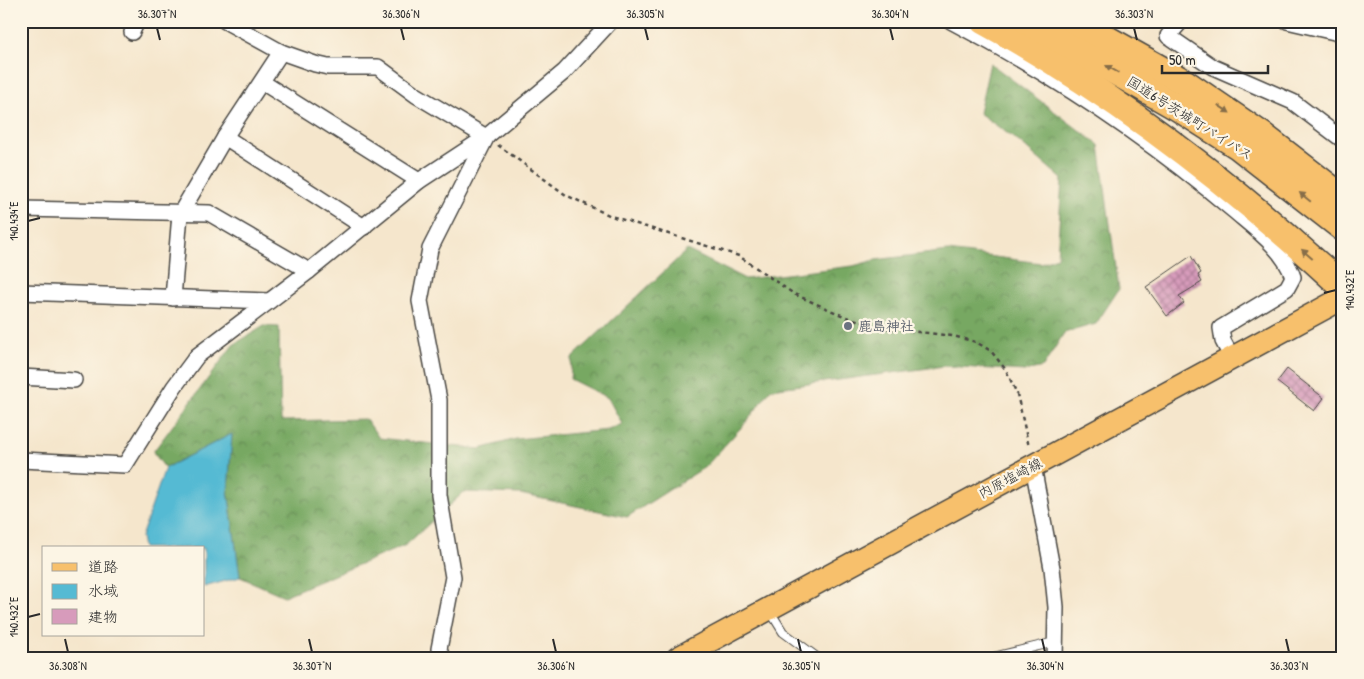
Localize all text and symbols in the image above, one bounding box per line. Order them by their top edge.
text: 36.307°N [138,5,176,22]
text: 36.306°N [382,5,420,22]
text: 36.305°N [626,5,664,22]
text: 36.304°N [871,5,909,22]
text: 36.303°N [1115,5,1153,22]
scale bar [1162,42,1268,74]
text: 50 m [1169,49,1196,70]
one-way arrow [1105,64,1118,73]
street label: 国道6号茨城町バイパス [1124,71,1257,164]
one-way arrow [1218,105,1231,114]
one-way arrow [1299,192,1312,203]
text: 140.434°E [5,201,22,241]
one-way arrow [1301,248,1313,260]
text: 140.432°E [1341,269,1358,310]
place label: 鹿島神社 [858,316,914,335]
marker: 鹿島神社 [842,320,854,332]
street label: 内原塩崎線 [974,453,1045,502]
legend [42,546,205,636]
text: 道路 [88,556,118,577]
text: 水域 [88,580,118,601]
text: 140.432°E [5,596,22,637]
text: 建物 [88,606,118,627]
text: 36.308°N [49,657,87,674]
text: 36.307°N [293,657,331,674]
text: 36.306°N [537,657,575,674]
text: 36.305°N [782,657,820,674]
text: 36.304°N [1026,657,1064,674]
text: 36.303°N [1270,657,1308,674]

